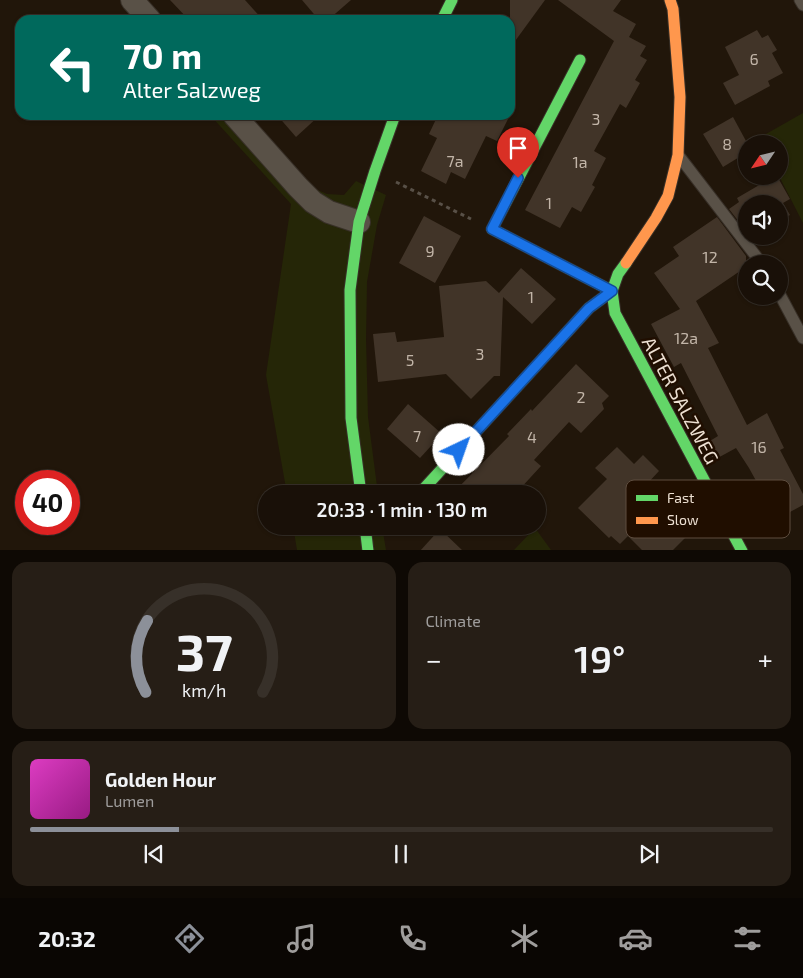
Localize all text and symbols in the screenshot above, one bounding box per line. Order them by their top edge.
text: 70 m [123,34,202,76]
icon: left [40,35,105,100]
house number: 6 [749,49,759,68]
text: Alter Salzweg [123,76,261,102]
house number: 3 [592,109,600,128]
pin [497,127,539,178]
icon: arrive [504,134,532,162]
house number: 8 [722,134,732,153]
north arrow [738,135,788,185]
map controls [738,135,788,305]
house number: 7a [447,151,463,170]
house number: 1a [572,152,588,171]
house number: 1 [546,193,552,212]
button: sound [738,195,788,245]
house number: 9 [425,241,435,260]
house number: 12 [702,247,718,266]
button: search [738,255,788,305]
house number: 1 [528,287,534,306]
house number: 12a [674,328,698,347]
street label: ALTER SALZWEG [638,332,724,468]
house number: 3 [476,344,484,363]
house number: 5 [406,350,414,369]
house number: 2 [577,387,586,406]
position arrow [432,423,484,475]
house number: 7 [413,426,421,445]
house number: 4 [527,427,537,446]
house number: 16 [751,437,767,456]
speed limit sign: 40 [15,470,80,535]
legend [626,480,790,538]
text: Fast [667,489,694,506]
text: 20:33 · 1 min · 130 m [317,498,487,521]
text: Slow [667,511,699,528]
text: Climate [426,611,481,630]
text: 37 [175,619,232,681]
text: 19° [574,635,625,681]
text: − [426,642,442,676]
text: + [758,642,773,676]
text: km/h [182,679,226,701]
text: Golden Hour [105,768,216,791]
text: Lumen [105,791,154,810]
icon: previous [140,840,168,868]
icon: pause [387,840,415,868]
icon: next [635,840,663,868]
icon: directions [172,921,207,956]
icon: music [284,921,319,956]
icon: phone [395,921,430,956]
icon: climate [507,921,542,956]
icon: car [618,921,653,956]
icon: filters [730,921,765,956]
text: 20:32 [38,925,96,951]

